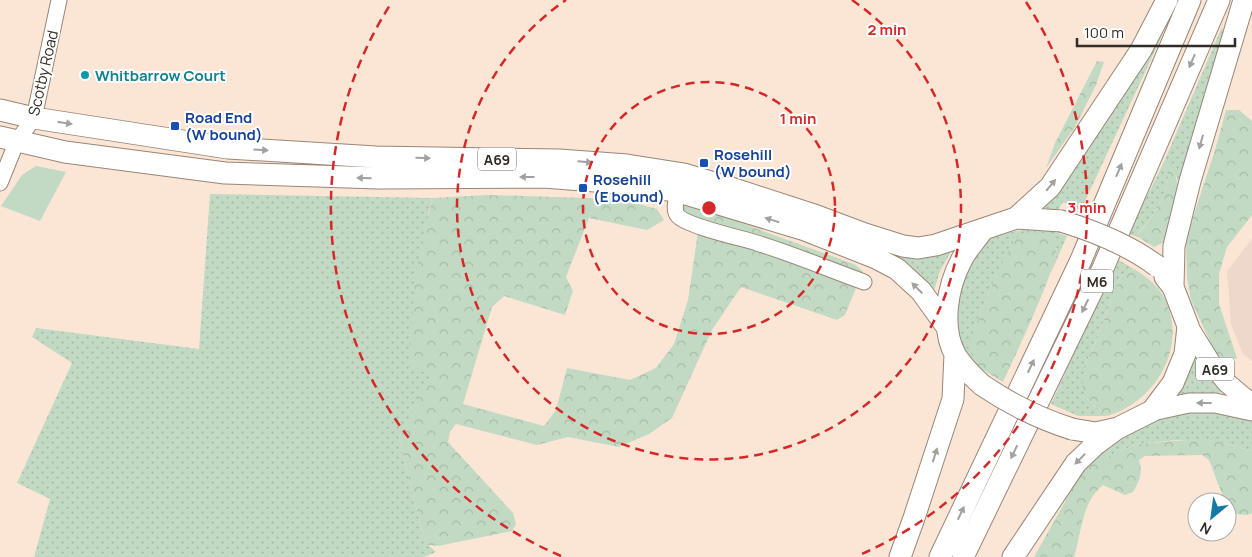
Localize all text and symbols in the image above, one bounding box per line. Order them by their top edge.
scale bar [1077,15,1234,47]
text: 2 min [867,19,907,40]
text: 100 m [1084,22,1124,43]
street label: Scotby Road [23,28,63,118]
one-way arrow [1188,54,1196,68]
place label: Whitbarrow Court [95,65,226,86]
marker: Whitbarrow Court [79,69,91,81]
place label: Road End (W bound) [185,107,263,145]
text: 1 min [780,108,816,129]
one-way arrow [57,119,73,127]
marker: Road End (W bound) [169,120,181,132]
one-way arrow [1196,135,1204,150]
place label: Rosehill (W bound) [714,144,792,182]
one-way arrow [253,146,269,154]
road number: A69 [478,148,516,170]
one-way arrow [415,154,431,162]
marker: Rosehill (W bound) [698,157,710,169]
one-way arrow [578,158,594,166]
one-way arrow [1115,163,1123,177]
place label: Rosehill (E bound) [593,169,665,207]
one-way arrow [356,173,372,181]
one-way arrow [519,173,535,181]
one-way arrow [1046,178,1057,191]
marker: Rosehill (E bound) [577,182,589,194]
text: 3 min [1068,197,1106,218]
centre of rings [700,199,718,217]
one-way arrow [764,216,779,224]
road number: M6 [1081,270,1113,292]
one-way arrow [911,283,923,295]
one-way arrow [1081,299,1089,313]
road number: A69 [1196,358,1234,380]
one-way arrow [1027,359,1035,373]
one-way arrow [1196,399,1212,407]
one-way arrow [1010,445,1018,459]
one-way arrow [931,447,939,462]
one-way arrow [1074,453,1086,465]
north arrow [1187,492,1237,542]
one-way arrow [957,506,965,520]
text: N [1196,518,1214,540]

